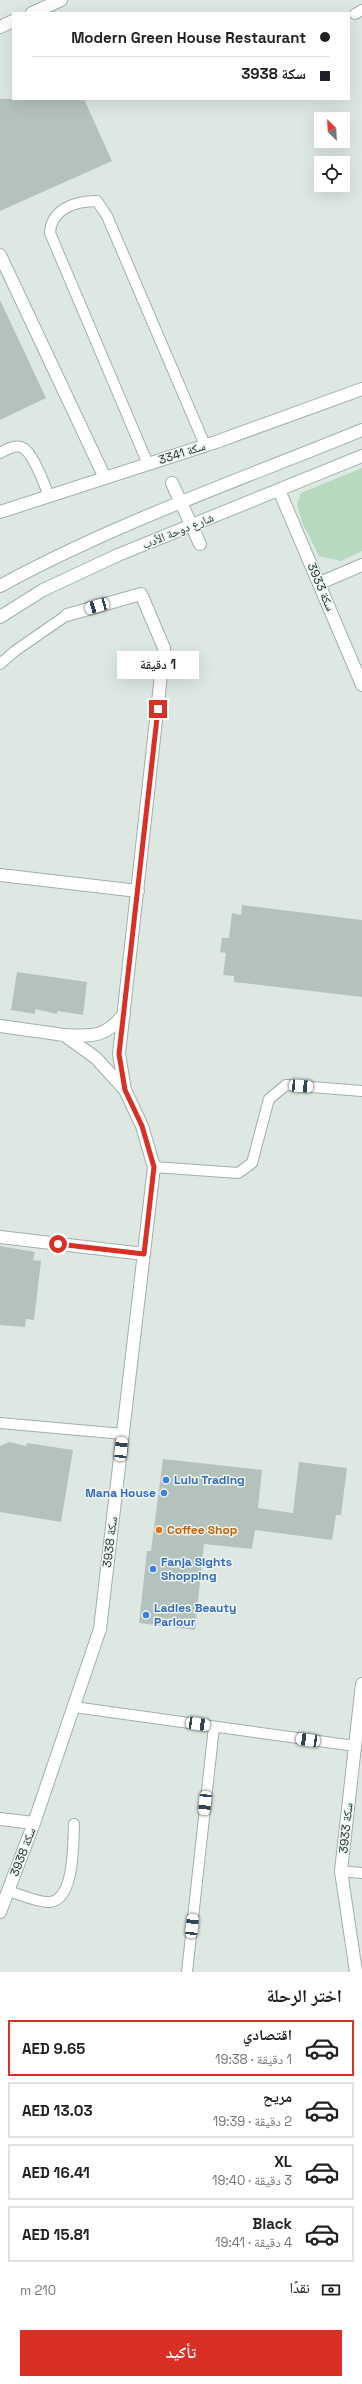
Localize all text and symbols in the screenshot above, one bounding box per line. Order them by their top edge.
text: Modern Green House Restaurant [71,28,306,47]
text: سكة 3938 [241,64,306,83]
north arrow [314,112,350,148]
map controls [314,112,350,192]
button: locate [314,156,350,192]
street label: سكة 3341 [156,438,208,468]
street label: شارع دوحة الأدب [140,509,216,553]
street label: سكة 3933 [304,560,338,614]
car [84,597,110,615]
callout: 1 دقيقة [117,651,199,679]
text: 1 دقيقة [140,656,176,673]
route end [149,700,167,718]
car [289,1079,313,1093]
route start [49,1235,67,1253]
car [114,1436,128,1462]
place label: Lulu Trading [174,1472,245,1488]
marker: Lulu Trading [161,1475,171,1485]
place label: Mana House [85,1485,156,1501]
marker: Mana House [159,1488,169,1498]
street label: سكة 3938 [99,1515,121,1568]
place label: Coffee Shop [167,1522,238,1538]
marker: Coffee Shop [154,1525,164,1535]
place label: Fanja Sights Shopping [161,1554,232,1584]
marker: Fanja Sights Shopping [148,1564,158,1574]
place label: Ladies Beauty Parlour [154,1600,236,1630]
marker: Ladies Beauty Parlour [141,1610,151,1620]
car [185,1716,211,1732]
car [295,1732,321,1748]
car [198,1790,212,1816]
street label: سكة 3933 [335,1802,357,1854]
street label: سكة 3938 [6,1825,40,1879]
car [185,1913,199,1939]
text: اختر الرحلة [266,1984,342,2007]
text: اقتصادي [243,2025,292,2044]
icon: car [304,2030,340,2066]
text: AED 9.65 [22,2039,85,2058]
text: 1 دقيقة · 19:38 [215,2051,292,2068]
text: مريح [263,2087,292,2106]
icon: car [304,2092,340,2128]
text: AED 13.03 [22,2101,93,2120]
text: 2 دقيقة · 19:39 [213,2113,292,2130]
text: XL [274,2152,292,2171]
icon: car [304,2154,340,2190]
text: AED 16.41 [22,2163,90,2182]
text: 3 دقيقة · 19:40 [212,2172,292,2189]
text: Black [252,2214,292,2233]
icon: car [304,2216,340,2252]
text: AED 15.81 [22,2225,90,2244]
text: 4 دقيقة · 19:41 [215,2234,292,2251]
text: نقدًا [289,2278,310,2297]
icon: cash [320,2279,342,2301]
text: 210 m [20,2282,56,2299]
button: تأكيد [20,2330,342,2376]

